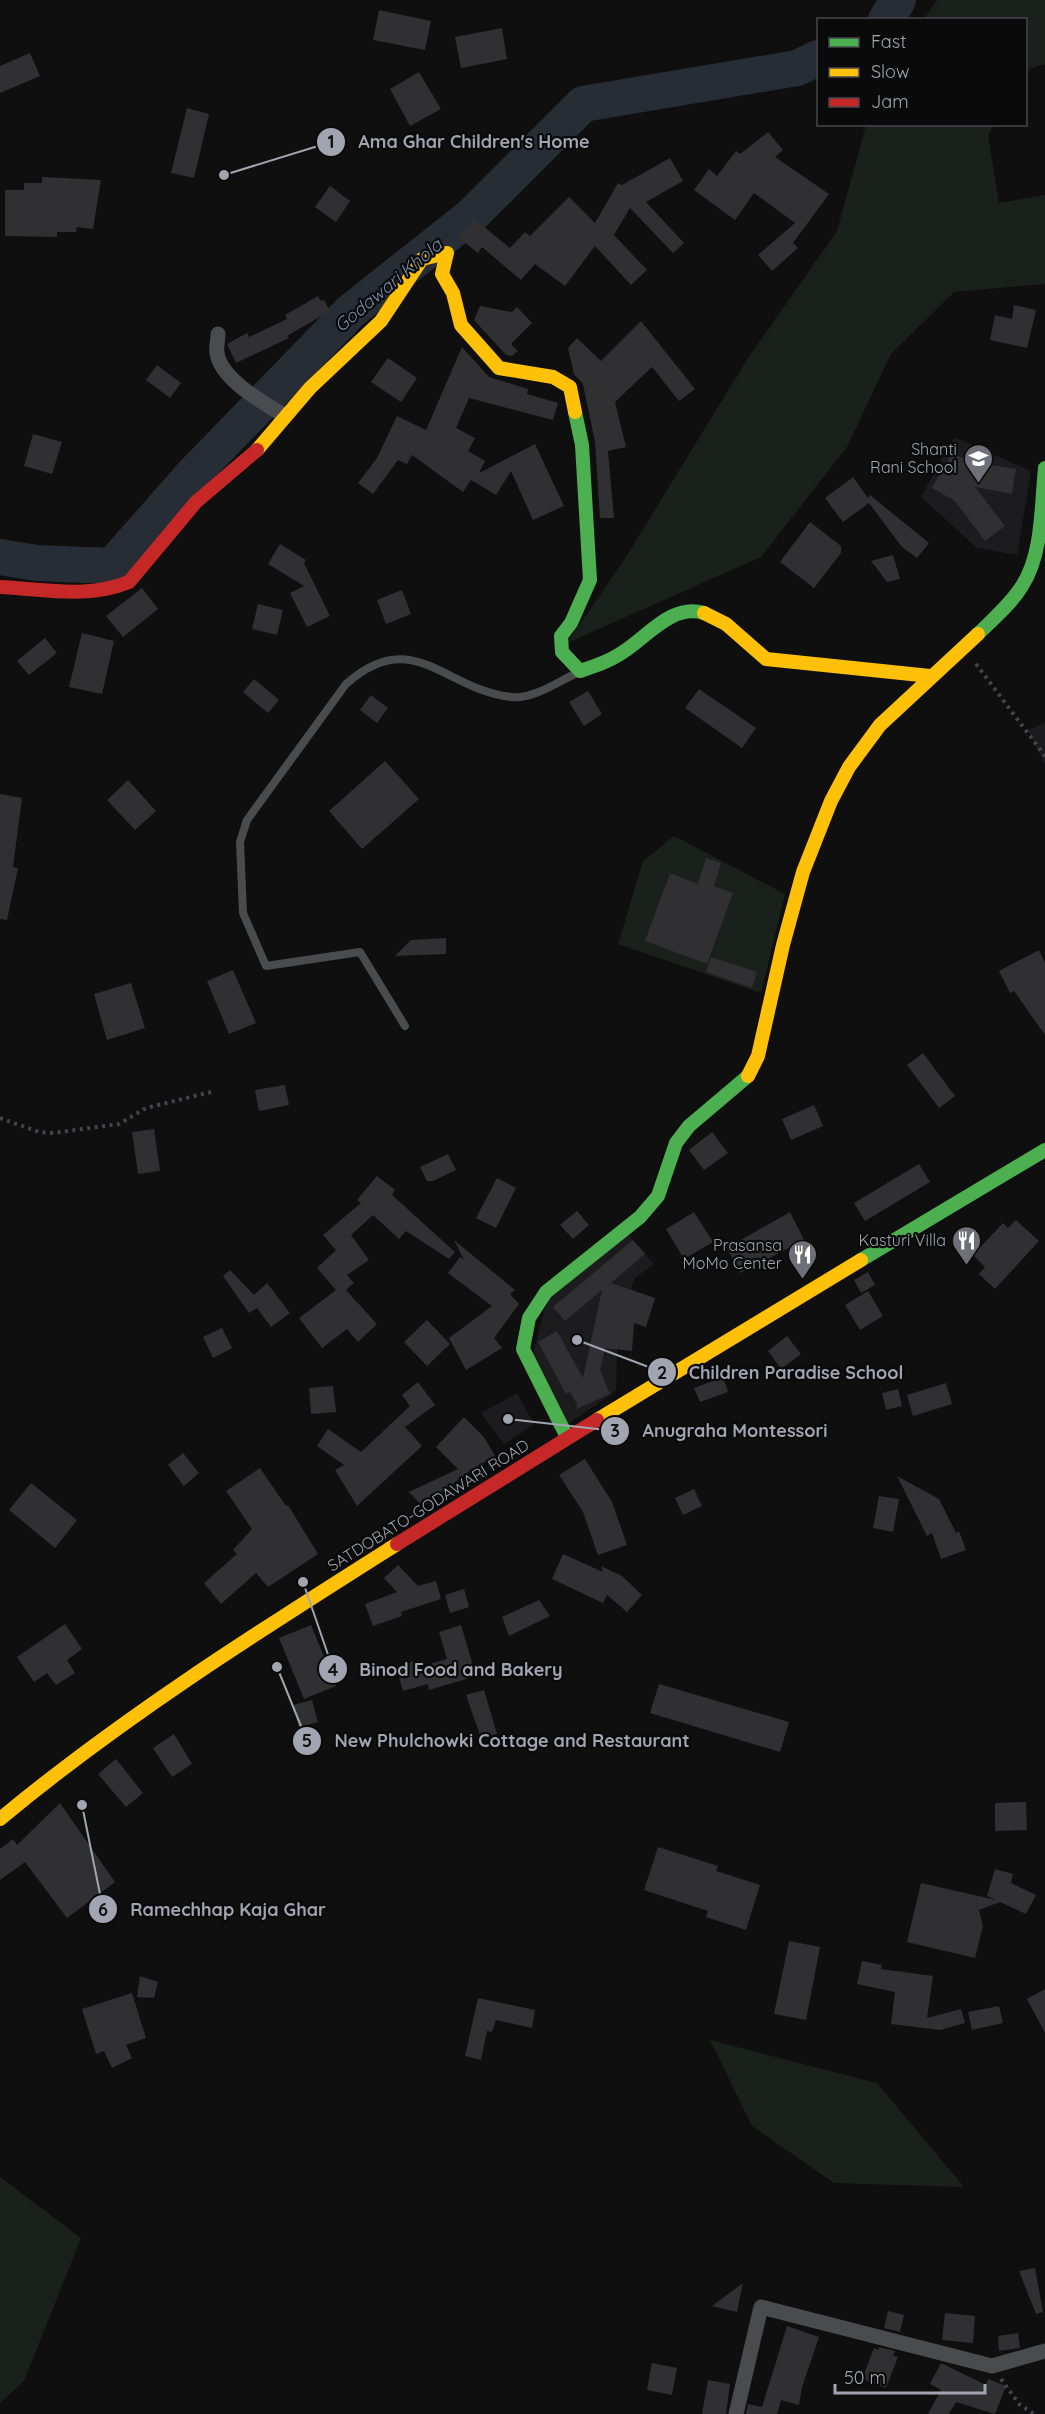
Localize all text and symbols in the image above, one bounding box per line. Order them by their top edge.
legend [817,18,1027,126]
text: Fast [871,30,906,53]
text: Slow [871,60,909,83]
text: Jam [871,90,909,113]
callout: Ama Ghar Children's Home [316,124,602,160]
text: 1 [327,130,335,153]
text: Ama Ghar Children's Home [358,130,590,153]
water label: Godawari Khola [329,233,447,337]
place label: Shanti Rani School [870,439,957,477]
school or university icon: Shanti Rani School [962,442,994,484]
restaurant icon: Kasturi Villa [951,1224,983,1266]
place label: Kasturi Villa [858,1230,946,1250]
place label: Prasansa MoMo Center [683,1235,782,1273]
restaurant icon: Prasansa MoMo Center [787,1238,819,1280]
callout: Children Paradise School [647,1354,916,1390]
text: 2 [657,1361,667,1384]
text: Children Paradise School [689,1361,903,1384]
callout: Anugraha Montessori [600,1413,840,1449]
text: 3 [610,1419,620,1442]
text: Anugraha Montessori [642,1419,828,1442]
street label: SATDOBATO-GODAWARI ROAD [324,1435,532,1575]
callout: Binod Food and Bakery [318,1651,575,1687]
text: 4 [328,1658,339,1681]
text: Binod Food and Bakery [359,1658,563,1681]
callout: New Phulchowki Cottage and Restaurant [292,1723,702,1759]
text: 5 [302,1729,312,1752]
text: New Phulchowki Cottage and Restaurant [334,1729,690,1752]
callout: Ramechhap Kaja Ghar [88,1891,338,1927]
text: 6 [98,1898,108,1921]
text: Ramechhap Kaja Ghar [130,1898,326,1921]
scale bar [835,2357,985,2395]
text: 50 m [844,2366,886,2389]

